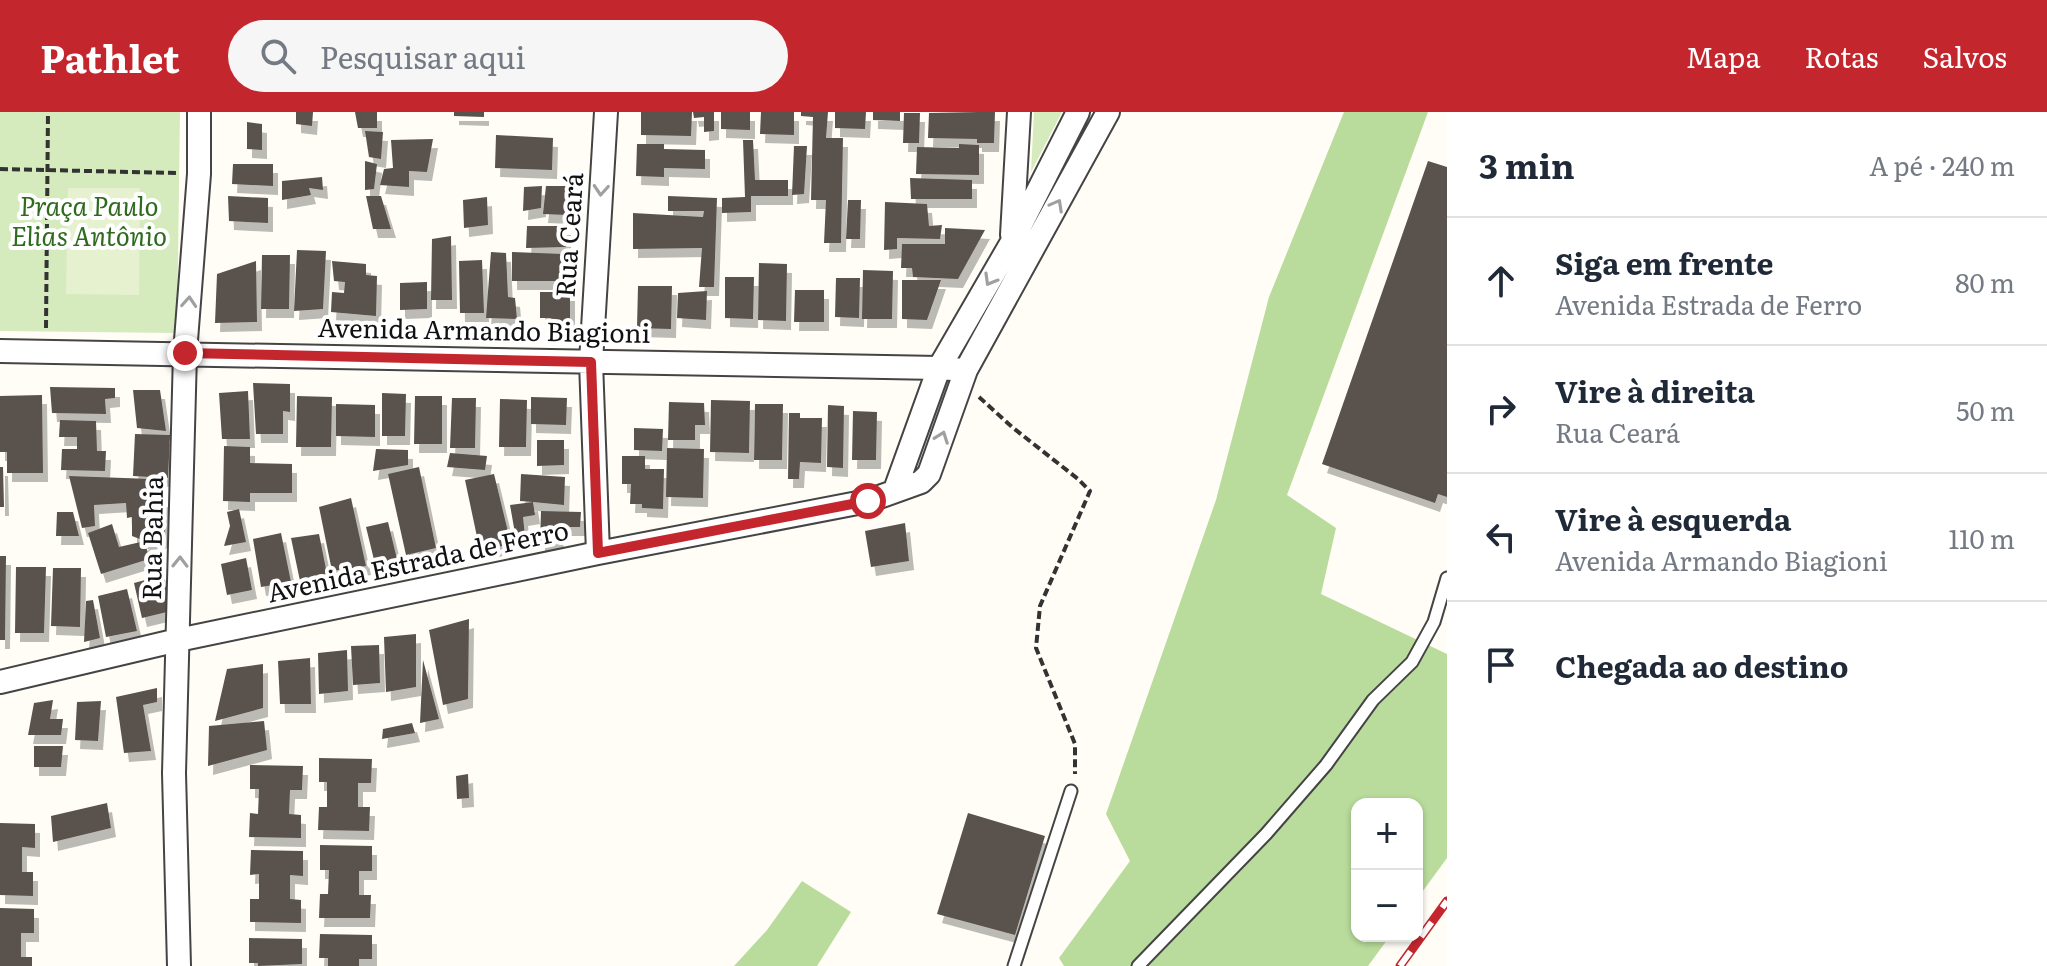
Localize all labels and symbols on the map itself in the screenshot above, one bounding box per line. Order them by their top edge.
street label: Rua Ceará [544,171,591,299]
one-way arrow [593,184,610,197]
park label: Praça Paulo Elias Antônio [11,185,167,254]
one-way arrow [1047,199,1063,213]
one-way arrow [984,271,1000,286]
one-way arrow [180,295,197,308]
street label: Avenida Armando Biagioni [317,306,651,351]
route end [167,335,203,371]
one-way arrow [933,431,949,445]
street label: Rua Bahia [130,475,171,601]
route start [850,483,886,519]
street label: Avenida Estrada de Ferro [263,509,572,611]
one-way arrow [171,555,189,568]

